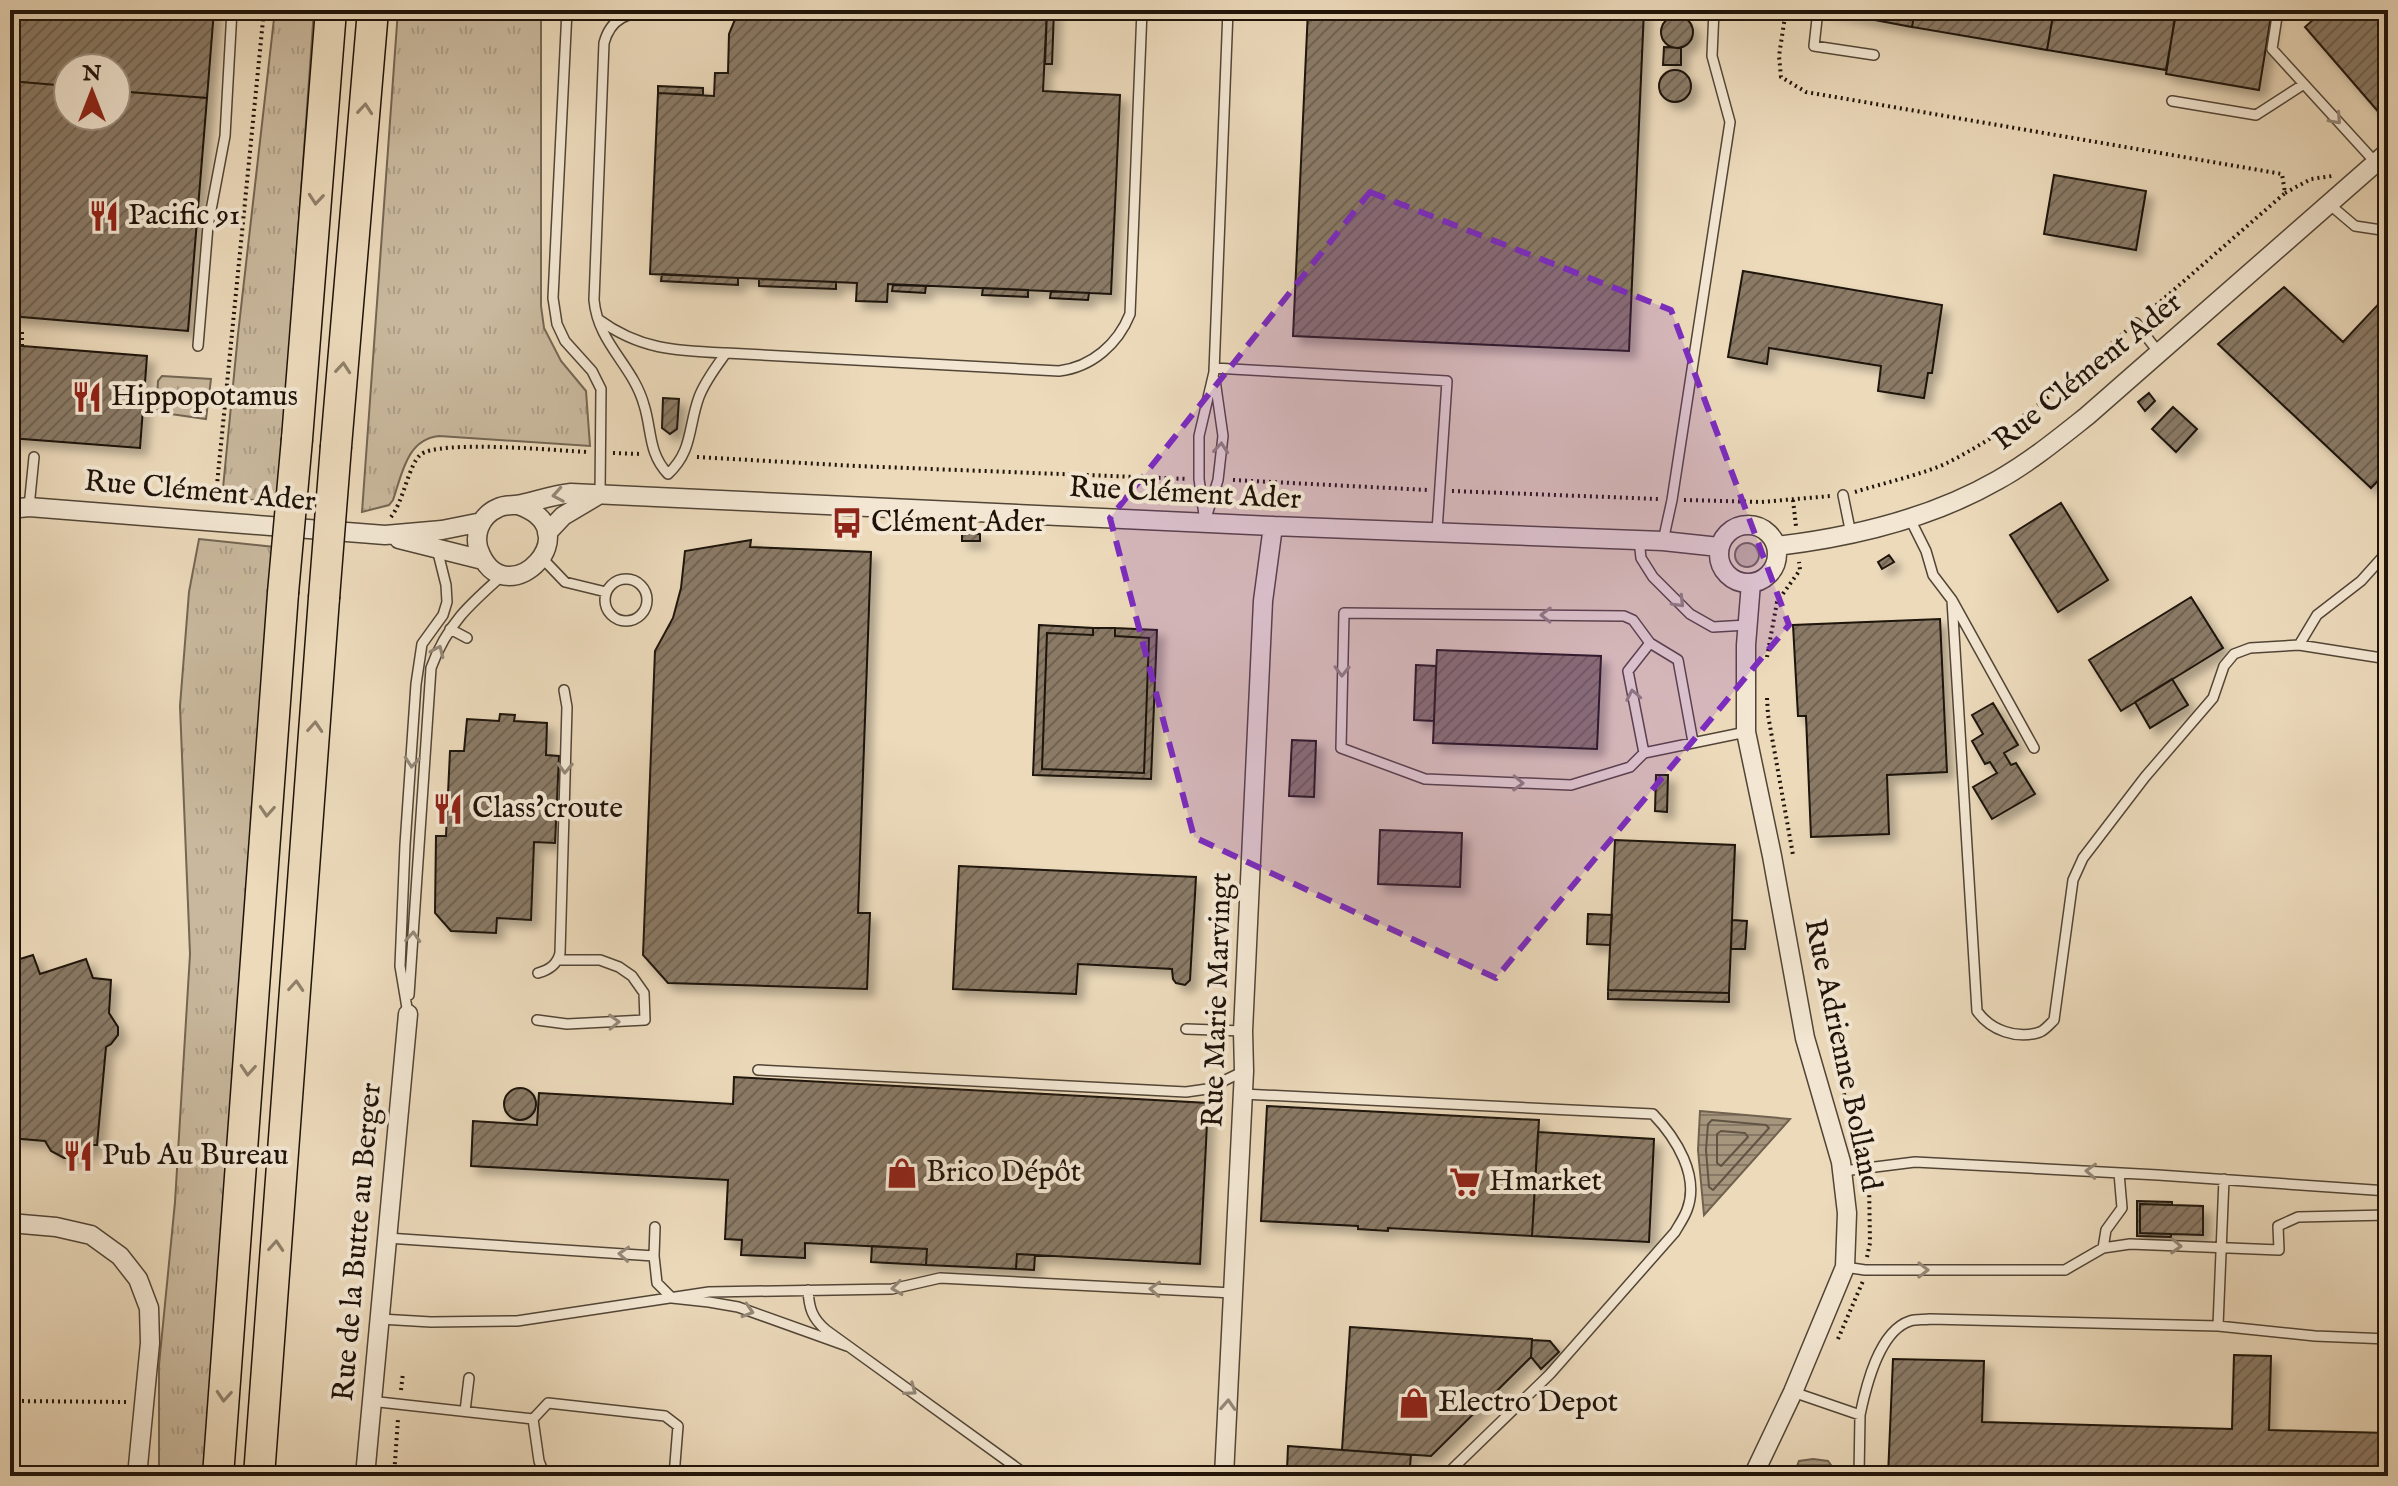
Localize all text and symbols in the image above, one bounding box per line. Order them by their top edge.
north arrow [52,52,132,132]
text: N [81,60,102,88]
one-way arrow [357,103,374,116]
one-way arrow [2326,110,2341,124]
one-way arrow [308,193,325,206]
place label: Pacific 91 [128,197,240,235]
restaurant icon: Pacific 91 [87,199,121,233]
street label: Rue Clément Ader [1986,284,2190,460]
one-way arrow [334,362,351,375]
place label: Hippopotamus [111,378,298,416]
restaurant icon: Hippopotamus [70,380,104,414]
one-way arrow [1212,441,1229,454]
street label: Rue Clément Ader [83,463,317,521]
street label: Rue Clément Ader [1068,469,1302,519]
one-way arrow [552,486,565,503]
place label: Clément Ader [871,504,1045,542]
bus stop icon: Clément Ader [830,506,864,540]
one-way arrow [1669,593,1684,607]
one-way arrow [1539,606,1552,624]
one-way arrow [428,644,444,659]
one-way arrow [1334,665,1351,678]
one-way arrow [1625,689,1642,702]
one-way arrow [306,720,323,733]
one-way arrow [403,756,420,769]
one-way arrow [557,762,574,774]
one-way arrow [1512,774,1525,791]
place label: Class'croute [472,790,623,828]
restaurant icon: Class'croute [431,792,465,826]
one-way arrow [259,805,276,818]
street label: Rue Marie Marvingt [1195,872,1241,1128]
street label: Rue Adrienne Bolland [1795,916,1890,1195]
one-way arrow [404,930,421,943]
one-way arrow [287,979,304,992]
one-way arrow [608,1013,621,1030]
one-way arrow [240,1064,257,1077]
street label: Rue de la Butte au Berger [325,1081,391,1403]
place label: Pub Au Bureau [102,1137,289,1175]
restaurant icon: Pub Au Bureau [61,1139,95,1173]
place label: Brico Dépôt [926,1154,1081,1192]
shop icon: Brico Dépôt [885,1156,919,1190]
place label: Hmarket [1489,1163,1602,1201]
one-way arrow [2084,1163,2097,1180]
supermarket icon: Hmarket [1448,1165,1482,1199]
one-way arrow [2170,1237,2183,1254]
one-way arrow [267,1239,284,1252]
one-way arrow [617,1246,630,1263]
one-way arrow [1917,1261,1930,1279]
one-way arrow [890,1279,903,1296]
one-way arrow [1148,1281,1161,1298]
one-way arrow [741,1302,755,1318]
one-way arrow [903,1381,917,1395]
place label: Electro Depot [1438,1384,1618,1422]
shop icon: Electro Depot [1397,1386,1431,1420]
one-way arrow [216,1390,233,1403]
one-way arrow [1219,1398,1236,1411]

